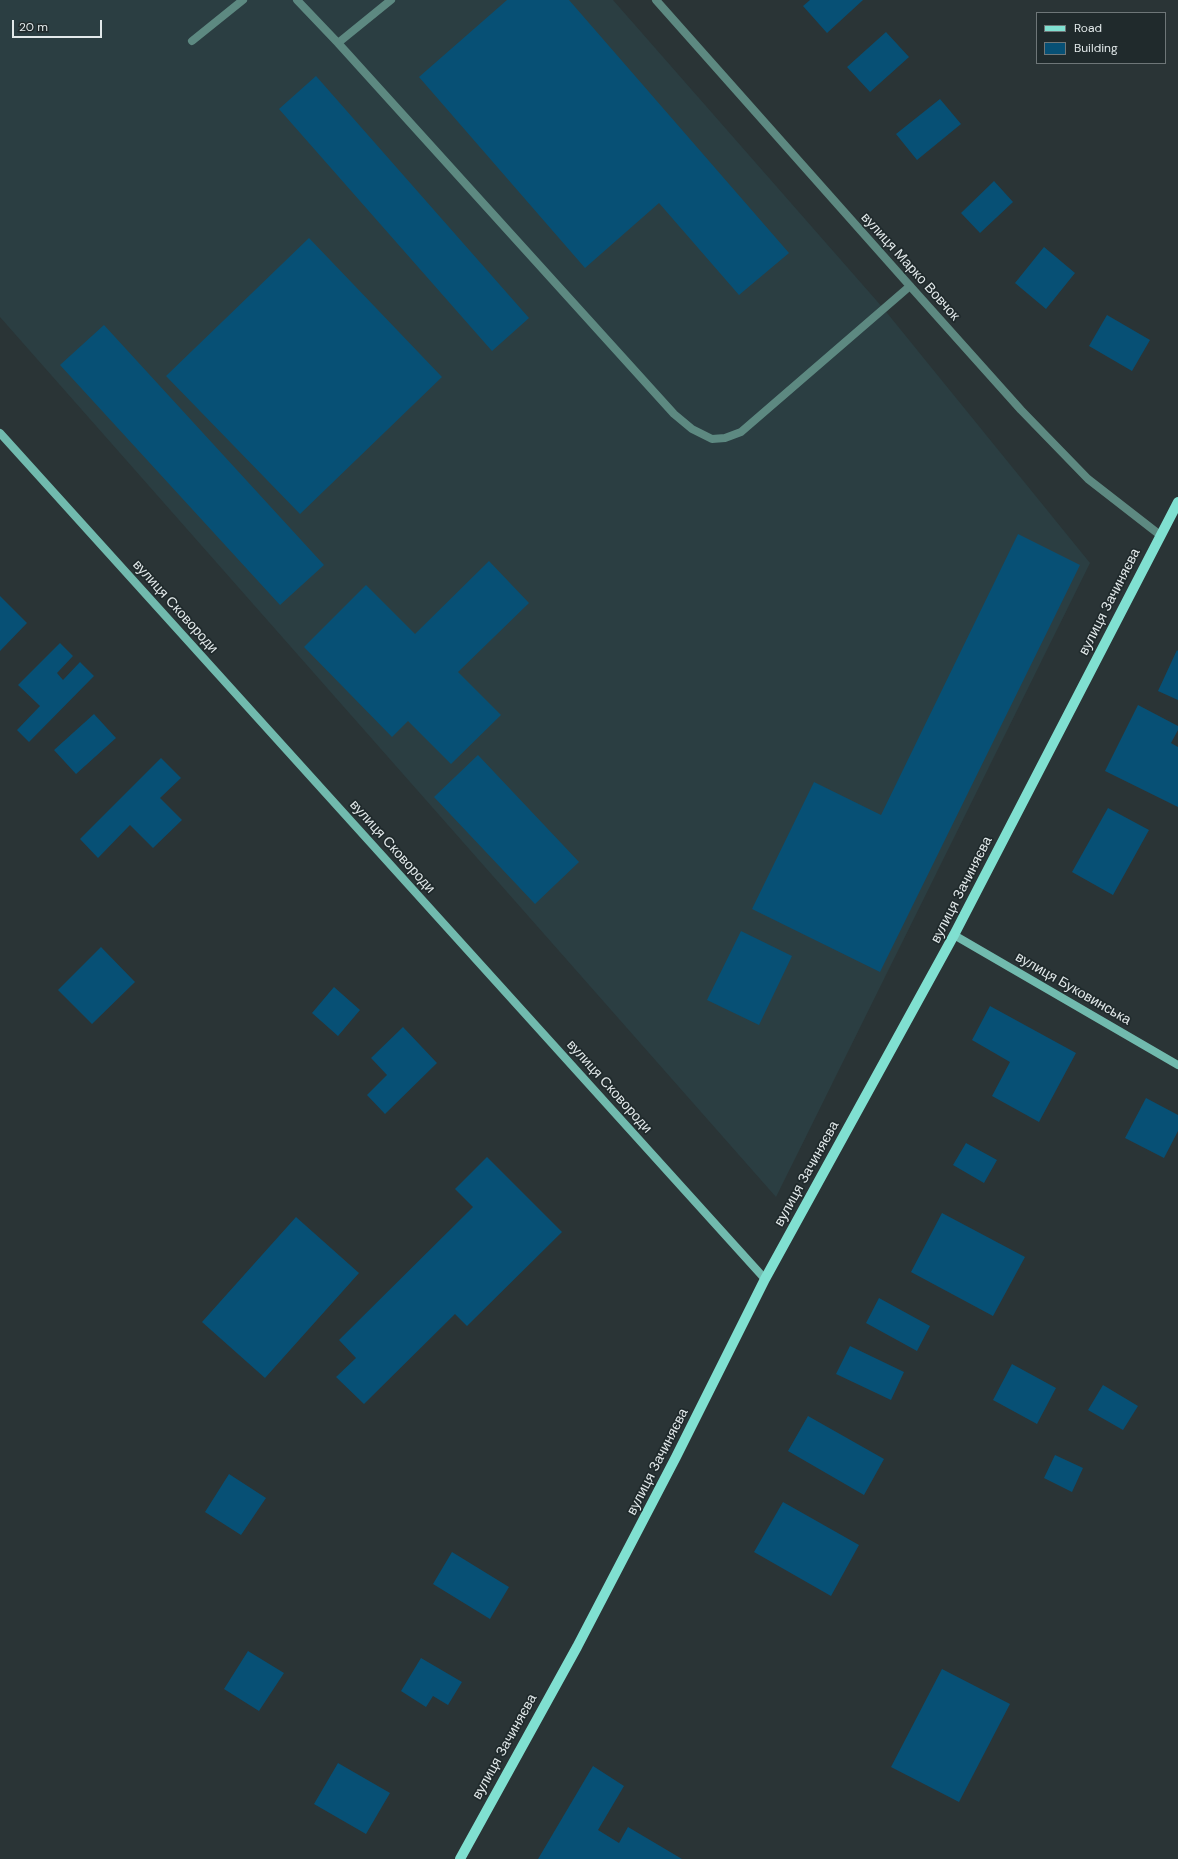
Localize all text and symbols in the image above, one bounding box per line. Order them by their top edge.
scale bar [14,12,104,38]
legend [1036,12,1166,64]
text: 20 m [19,19,48,35]
text: Road [1074,20,1102,36]
text: Building [1074,40,1118,56]
street label: вулиця Марко Вовчок [857,210,963,324]
street label: вулиця Зачиняєва [1076,546,1144,658]
street label: вулиця Сковороди [129,557,221,657]
street label: вулиця Сковороди [346,797,438,897]
street label: вулиця Зачиняєва [928,834,996,946]
street label: вулиця Буковинська [1012,949,1134,1029]
street label: вулиця Сковороди [563,1037,655,1137]
street label: вулиця Зачиняєва [771,1118,843,1230]
street label: вулиця Зачиняєва [624,1406,692,1518]
street label: вулиця Зачиняєва [469,1691,541,1803]

